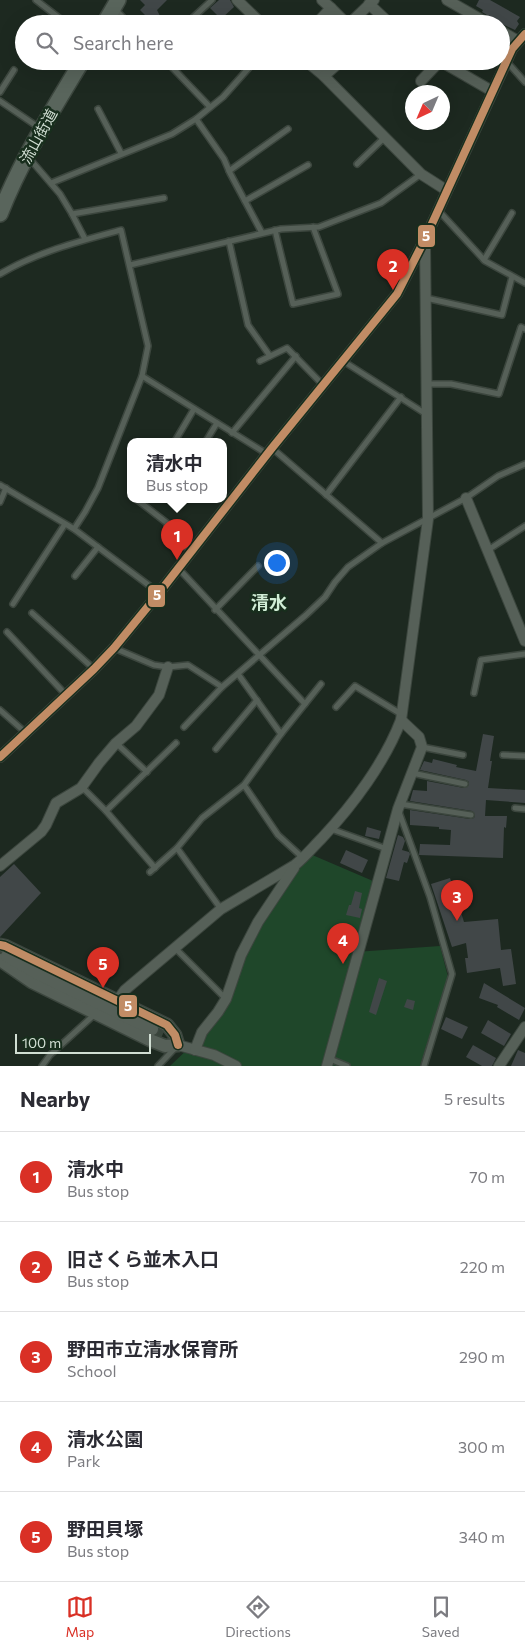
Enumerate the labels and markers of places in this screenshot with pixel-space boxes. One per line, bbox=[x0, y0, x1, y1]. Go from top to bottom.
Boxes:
pin: 2 bbox=[377, 249, 409, 290]
pin: 1 bbox=[161, 519, 193, 560]
pin: 3 bbox=[441, 880, 473, 921]
pin: 4 bbox=[327, 923, 359, 964]
pin: 5 bbox=[87, 947, 119, 988]

